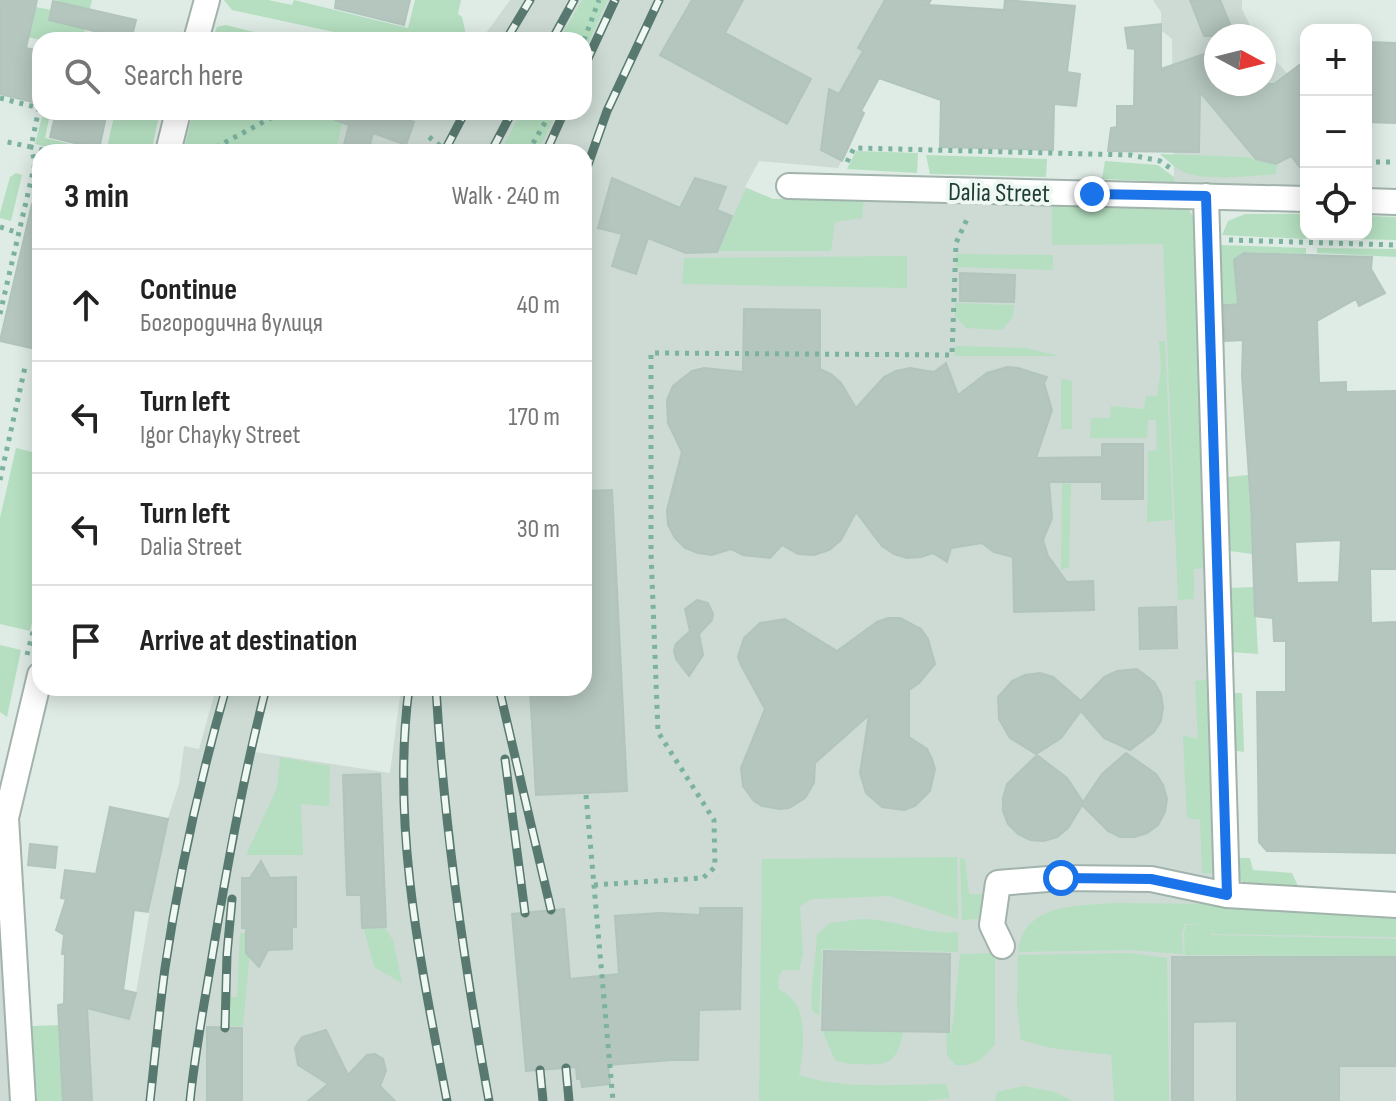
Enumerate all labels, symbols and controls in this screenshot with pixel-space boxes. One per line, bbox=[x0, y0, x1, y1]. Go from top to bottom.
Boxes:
north arrow bbox=[1204, 24, 1276, 96]
map controls bbox=[1300, 24, 1372, 240]
button: + bbox=[1300, 24, 1372, 96]
search box bbox=[32, 32, 592, 120]
icon: search bbox=[60, 54, 104, 98]
text: Search here bbox=[124, 58, 243, 94]
button: − bbox=[1300, 96, 1372, 168]
button: locate bbox=[1300, 168, 1372, 240]
text: 3 min bbox=[64, 176, 129, 217]
route end bbox=[1074, 176, 1110, 212]
street label: Dalia Street bbox=[948, 177, 1050, 210]
text: Walk · 240 m bbox=[452, 181, 560, 212]
text: Continue bbox=[140, 272, 237, 308]
icon: ahead bbox=[64, 283, 108, 327]
text: 40 m bbox=[517, 290, 560, 321]
text: Богородична вулиця bbox=[140, 308, 323, 339]
text: Turn left bbox=[140, 384, 230, 420]
icon: left bbox=[64, 395, 108, 439]
text: 170 m bbox=[508, 402, 560, 433]
text: Igor Chayky Street bbox=[140, 420, 300, 451]
text: Turn left bbox=[140, 496, 230, 532]
icon: left bbox=[64, 507, 108, 551]
text: 30 m bbox=[517, 514, 560, 545]
text: Dalia Street bbox=[140, 532, 242, 563]
icon: arrive bbox=[64, 619, 108, 663]
text: Arrive at destination bbox=[140, 623, 357, 659]
route start bbox=[1043, 860, 1079, 896]

